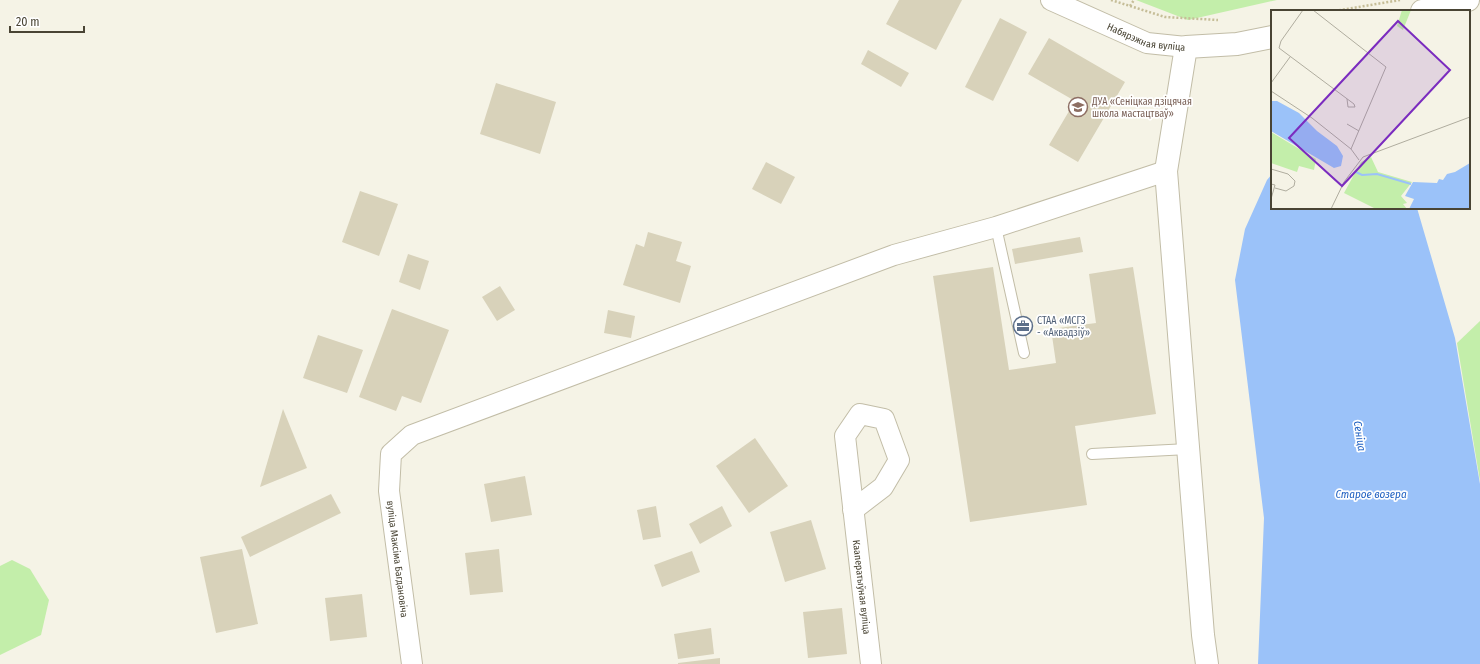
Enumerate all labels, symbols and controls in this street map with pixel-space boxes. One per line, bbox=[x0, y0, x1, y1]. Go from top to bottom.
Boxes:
scale bar bbox=[10, 8, 84, 34]
inset map bbox=[1271, 10, 1470, 209]
text: 20 m bbox=[16, 15, 40, 29]
street label: Набярэжная вуліца bbox=[1105, 21, 1186, 54]
place label: ДУА «Сеніцкая дзіцячая школа мастацтваў» bbox=[1091, 95, 1192, 120]
school or university icon: ДУА «Сеніцкая дзіцячая школа мастацтваў» bbox=[1067, 96, 1089, 118]
office icon: СТАА «МСГЗ - «Аквадзіў» bbox=[1012, 315, 1034, 337]
place label: СТАА «МСГЗ - «Аквадзіў» bbox=[1037, 315, 1090, 339]
water label: Сеніца bbox=[1351, 420, 1368, 452]
water label: Старое возера bbox=[1335, 488, 1407, 501]
street label: вуліца Максіма Багдановіча bbox=[384, 500, 411, 618]
street label: Кааператыўная вуліца bbox=[850, 539, 873, 635]

